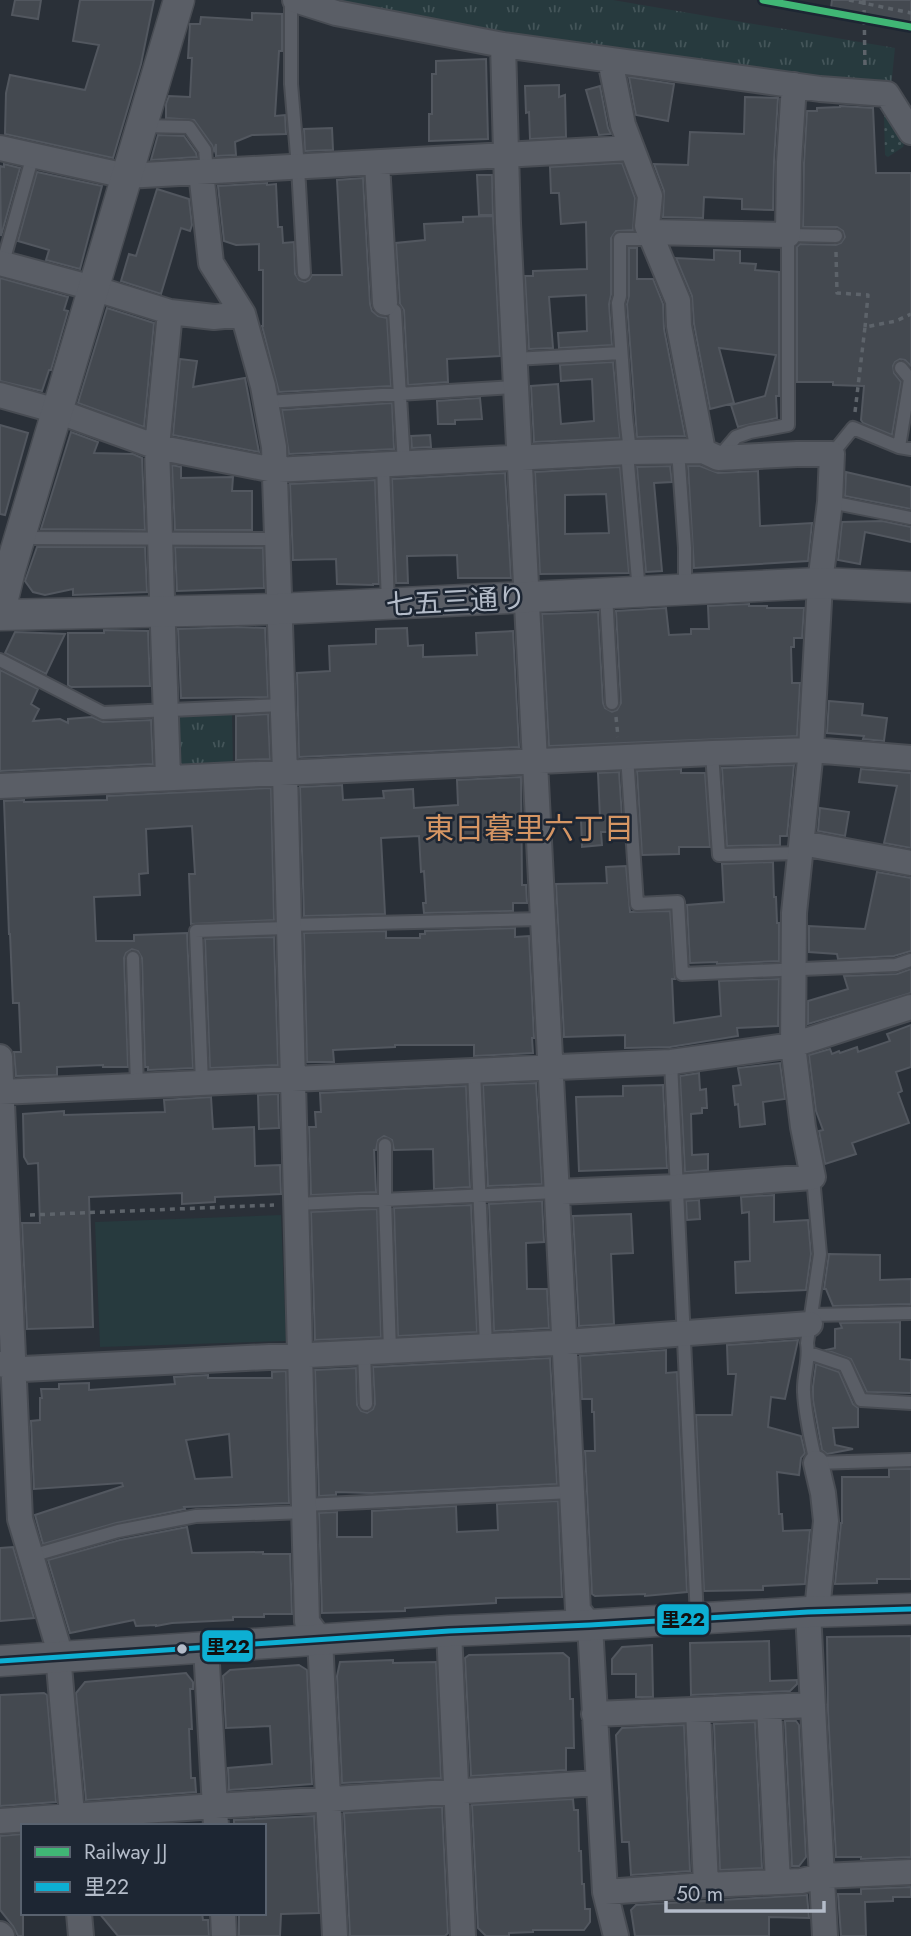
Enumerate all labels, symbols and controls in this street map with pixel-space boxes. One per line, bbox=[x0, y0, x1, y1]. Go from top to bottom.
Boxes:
street label: 七五三通り bbox=[385, 577, 527, 626]
district label: 東日暮里六丁目 bbox=[424, 807, 634, 850]
line badge: 里22 bbox=[656, 1603, 710, 1636]
text: 里22 bbox=[661, 1606, 705, 1633]
line badge: 里22 bbox=[201, 1629, 254, 1663]
text: 里22 bbox=[206, 1633, 250, 1660]
unlabelled marker bbox=[175, 1642, 189, 1656]
legend bbox=[21, 1824, 266, 1915]
text: Railway JJ bbox=[84, 1837, 167, 1867]
scale bar bbox=[666, 1870, 824, 1914]
text: 里22 bbox=[84, 1872, 129, 1902]
text: 50 m bbox=[676, 1879, 723, 1909]

